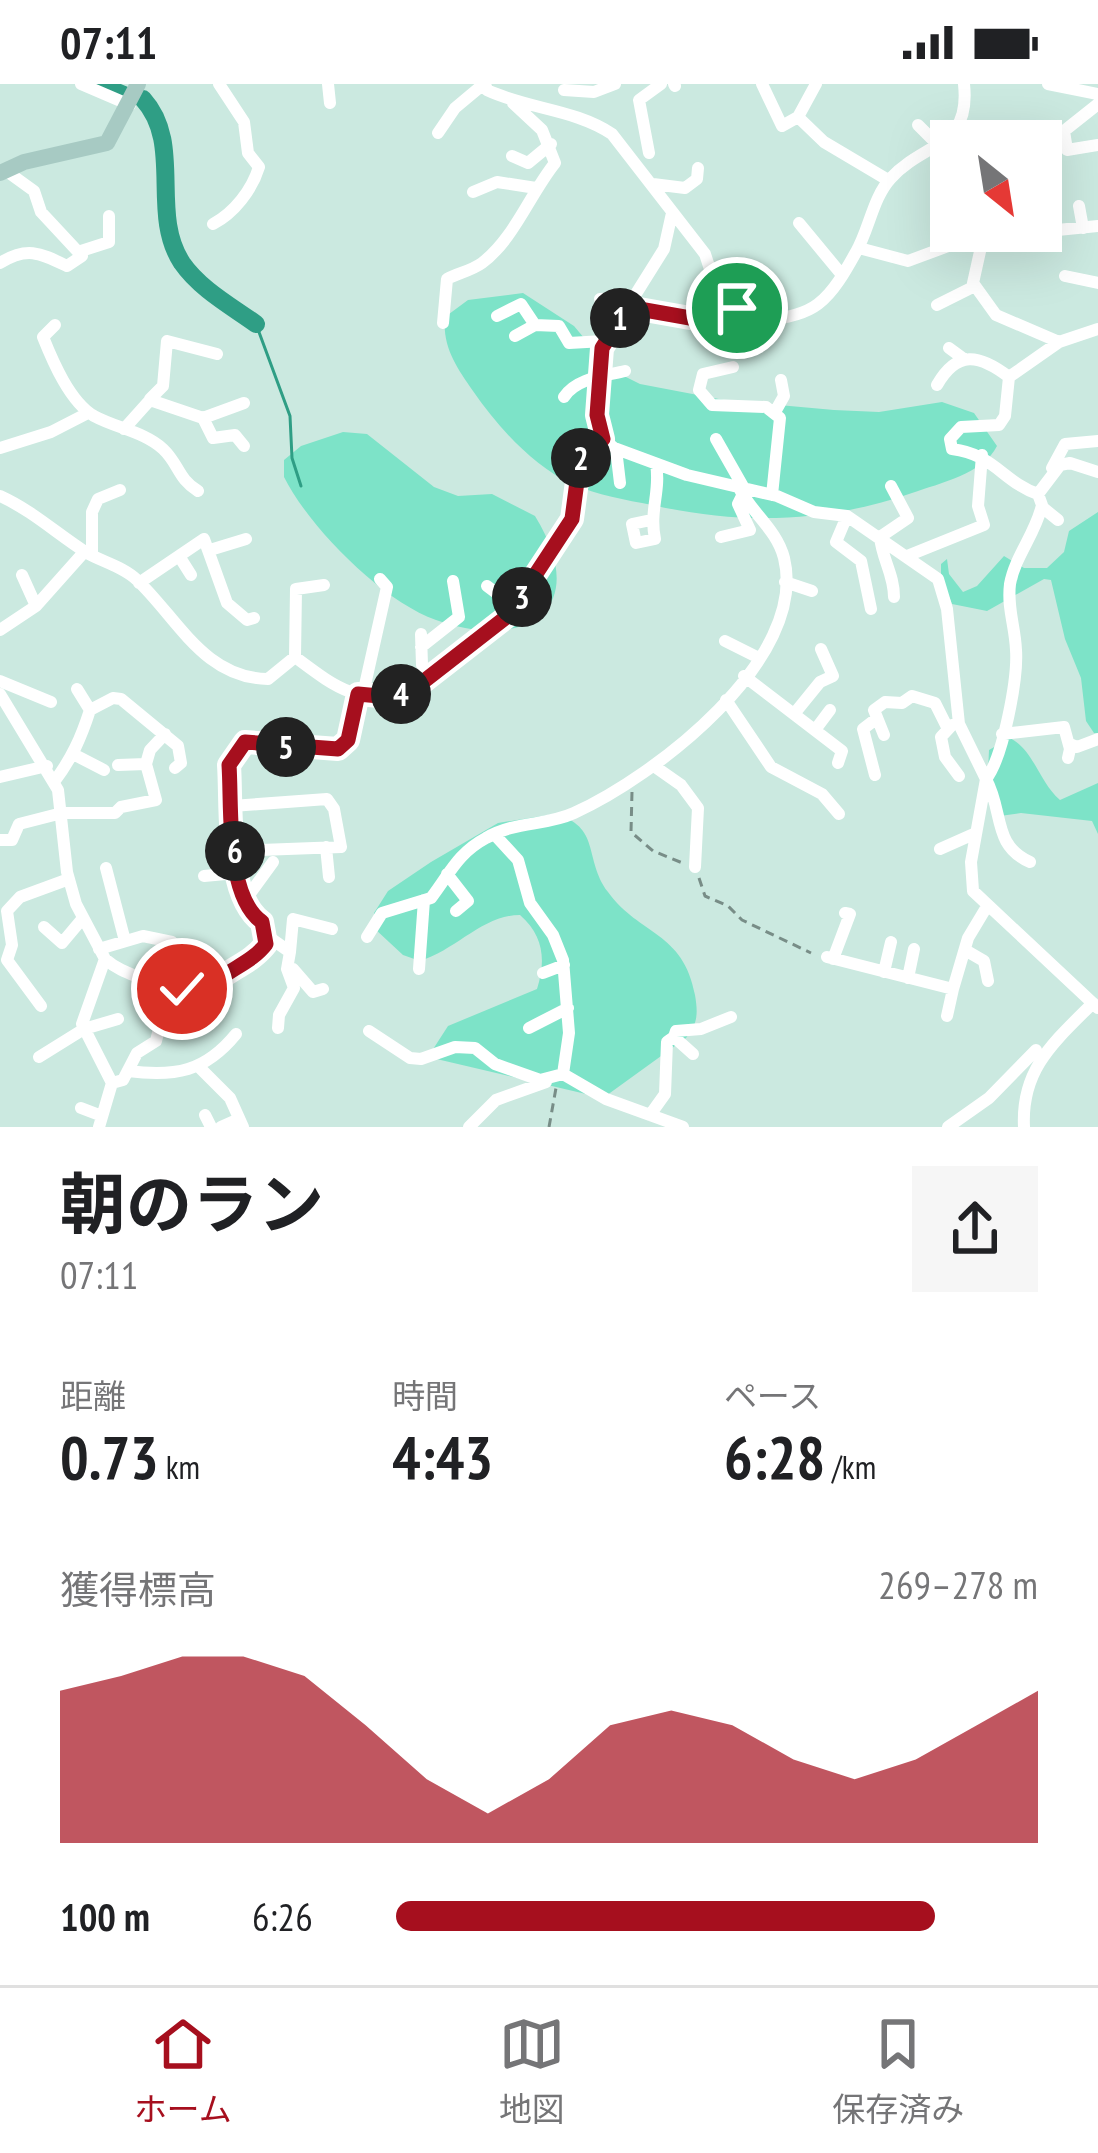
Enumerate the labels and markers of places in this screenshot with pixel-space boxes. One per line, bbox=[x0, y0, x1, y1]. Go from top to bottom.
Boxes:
pin bbox=[686, 257, 788, 359]
pin: 1 bbox=[590, 288, 650, 348]
pin: 2 bbox=[551, 428, 611, 488]
pin: 3 bbox=[492, 567, 552, 627]
pin: 4 bbox=[371, 664, 431, 724]
pin: 5 bbox=[256, 717, 316, 777]
pin: 6 bbox=[205, 821, 265, 881]
pin bbox=[131, 938, 233, 1040]

